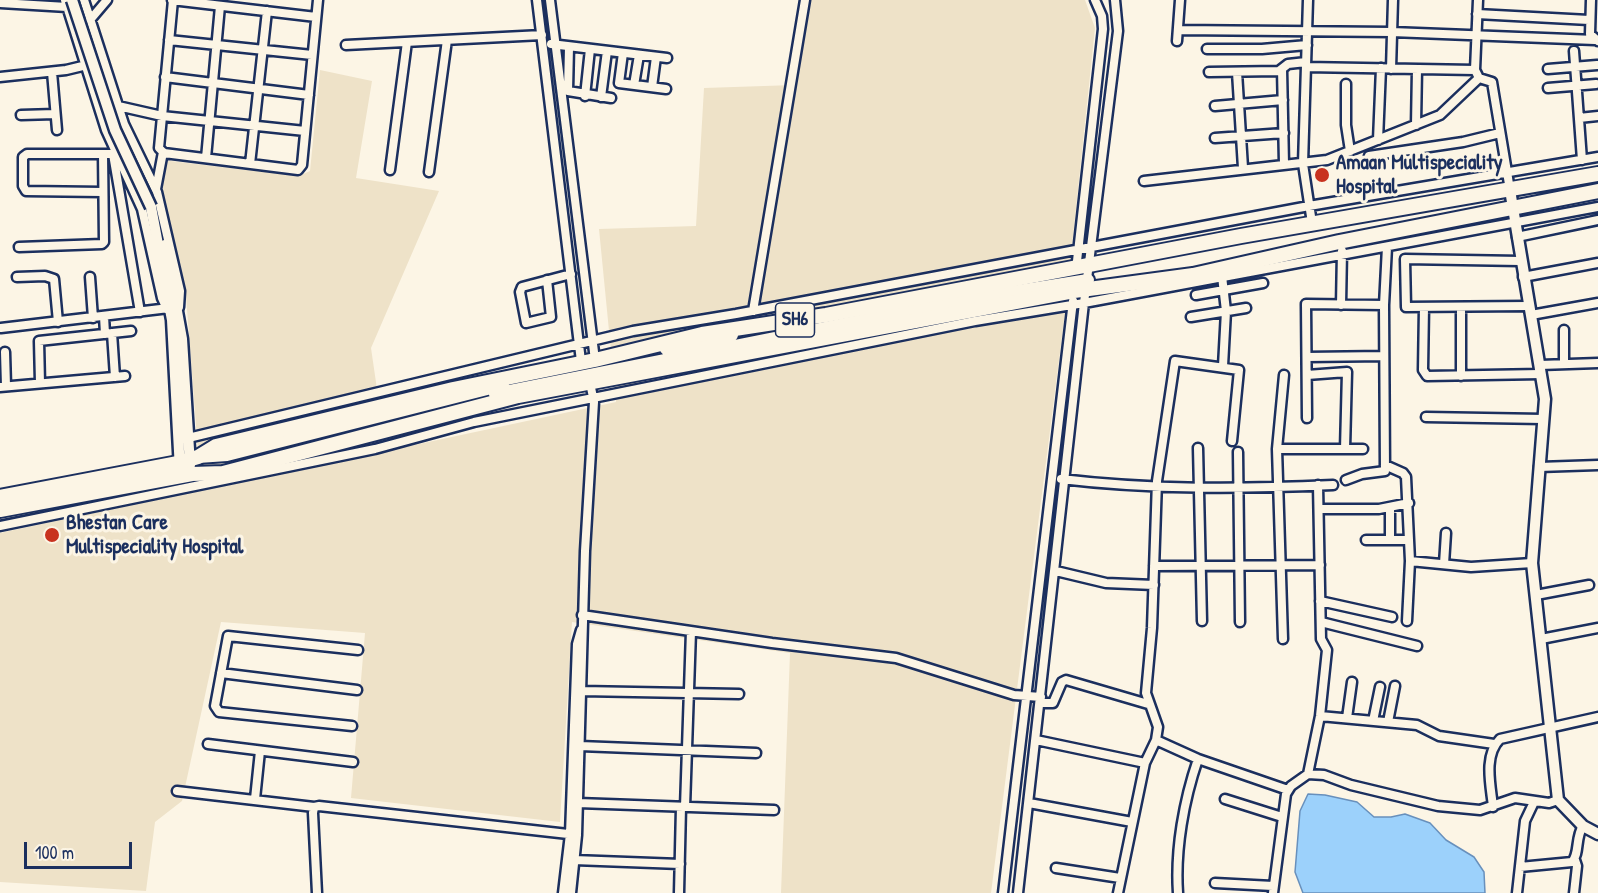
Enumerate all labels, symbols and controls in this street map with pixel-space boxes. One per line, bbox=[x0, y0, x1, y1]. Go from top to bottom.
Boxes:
place label: Amaan Multispeciality Hospital bbox=[1336, 150, 1503, 200]
marker: Amaan Multispeciality Hospital bbox=[1313, 166, 1331, 184]
road number: SH6 bbox=[776, 303, 814, 337]
place label: Bhestan Care Multispeciality Hospital bbox=[66, 510, 243, 560]
marker: Bhestan Care Multispeciality Hospital bbox=[43, 526, 61, 544]
scale bar bbox=[27, 830, 135, 868]
text: 100 m bbox=[35, 840, 74, 865]

